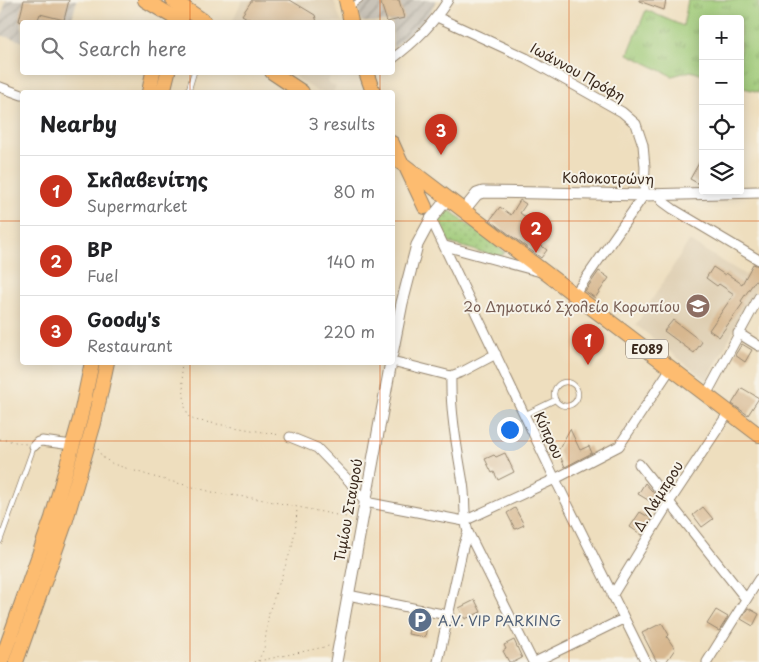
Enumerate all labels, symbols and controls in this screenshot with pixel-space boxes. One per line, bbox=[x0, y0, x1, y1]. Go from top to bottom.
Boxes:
map controls bbox=[699, 15, 744, 195]
button: + bbox=[699, 15, 744, 60]
search box bbox=[20, 20, 395, 75]
icon: search bbox=[38, 34, 66, 62]
text: Search here bbox=[78, 34, 187, 62]
street label: Ιωάννου Πρόφη bbox=[527, 37, 629, 107]
button: − bbox=[699, 60, 744, 105]
button: locate bbox=[699, 105, 744, 150]
text: Nearby bbox=[40, 107, 117, 139]
text: 3 results bbox=[308, 111, 375, 135]
pin: 3 bbox=[425, 114, 457, 155]
button: layers bbox=[699, 150, 744, 195]
text: Σκλαβενίτης bbox=[87, 165, 208, 193]
street label: Κολοκοτρώνη bbox=[562, 167, 654, 189]
text: 1 bbox=[52, 179, 60, 203]
text: 80 m bbox=[333, 179, 375, 203]
text: Supermarket bbox=[87, 193, 187, 217]
pin: 2 bbox=[520, 212, 552, 253]
text: BP bbox=[87, 235, 112, 263]
text: 2 bbox=[50, 249, 62, 273]
text: 140 m bbox=[327, 249, 375, 273]
text: Fuel bbox=[87, 263, 118, 287]
school or university icon: 2ο Δημοτικό Σχολείο Κορωπίου bbox=[685, 293, 711, 319]
place label: 2ο Δημοτικό Σχολείο Κορωπίου bbox=[463, 296, 680, 317]
text: Goody's bbox=[87, 305, 160, 333]
text: 3 bbox=[51, 319, 61, 343]
text: 220 m bbox=[324, 319, 375, 343]
pin: 1 bbox=[572, 324, 604, 365]
text: Restaurant bbox=[87, 333, 173, 357]
road number: ΕΟ89 bbox=[626, 339, 668, 358]
street label: Κύπρου bbox=[529, 408, 569, 462]
your location bbox=[497, 417, 523, 443]
street label: Τιμίου Σταυρού bbox=[329, 457, 367, 563]
street label: Δ. Λάμπρου bbox=[628, 457, 688, 535]
parking icon: A.V. VIP PARKING bbox=[407, 607, 433, 633]
place label: A.V. VIP PARKING bbox=[438, 610, 562, 631]

